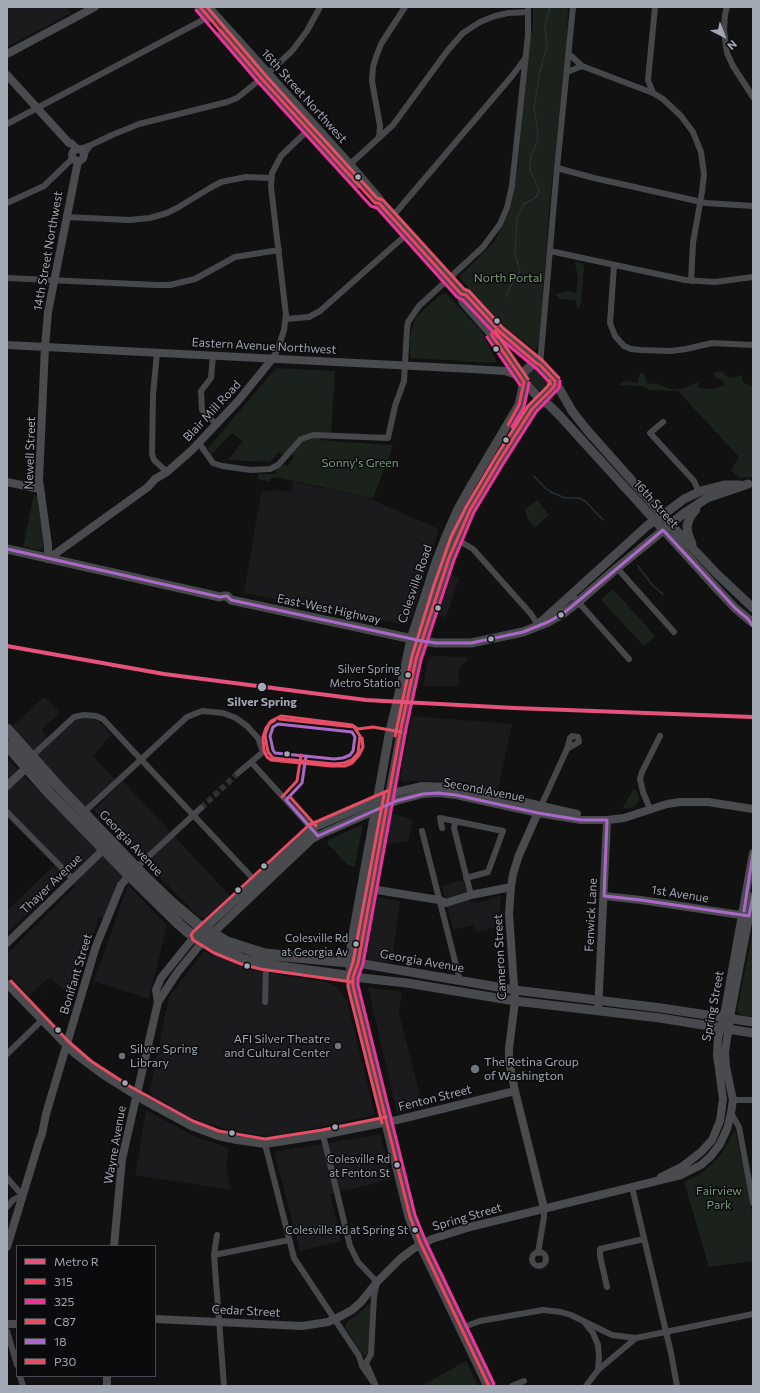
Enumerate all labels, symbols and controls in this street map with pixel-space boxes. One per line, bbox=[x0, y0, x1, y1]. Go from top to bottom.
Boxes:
north arrow bbox=[704, 16, 744, 56]
text: N bbox=[725, 38, 740, 53]
street label: 16th Street Northwest bbox=[258, 46, 350, 146]
unlabelled marker bbox=[353, 172, 363, 182]
street label: 14th Street Northwest bbox=[30, 190, 66, 312]
park label: North Portal bbox=[474, 271, 542, 285]
unlabelled marker bbox=[492, 316, 502, 326]
street label: Eastern Avenue Northwest bbox=[191, 335, 337, 357]
unlabelled marker bbox=[491, 344, 501, 354]
street label: Blair Mill Road bbox=[180, 377, 244, 445]
street label: Newell Street bbox=[22, 416, 38, 490]
unlabelled marker bbox=[501, 435, 511, 445]
park label: Sonny's Green bbox=[321, 456, 399, 470]
street label: 16th Street bbox=[630, 477, 682, 531]
street label: Colesville Road bbox=[395, 543, 435, 625]
street label: East-West Highway bbox=[276, 591, 382, 627]
unlabelled marker bbox=[433, 603, 443, 613]
unlabelled marker bbox=[556, 610, 566, 620]
unlabelled marker bbox=[486, 634, 496, 644]
place label: Silver Spring Metro Station bbox=[330, 662, 400, 688]
marker: Silver Spring Metro Station bbox=[403, 670, 413, 680]
marker: Silver Spring bbox=[256, 681, 268, 693]
place label: Silver Spring bbox=[227, 695, 297, 709]
unlabelled marker bbox=[282, 749, 292, 759]
street label: Second Avenue bbox=[442, 775, 526, 805]
street label: Georgia Avenue bbox=[96, 807, 166, 879]
street label: Thayer Avenue bbox=[17, 851, 85, 917]
unlabelled marker bbox=[259, 861, 269, 871]
street label: Fenwick Lane bbox=[582, 878, 600, 952]
street label: 1st Avenue bbox=[650, 882, 710, 906]
unlabelled marker bbox=[233, 885, 243, 895]
street label: Cameron Street bbox=[491, 914, 509, 1000]
place label: Colesville Rd at Georgia Av bbox=[281, 931, 348, 957]
street label: Bonifant Street bbox=[57, 932, 95, 1016]
marker: Colesville Rd at Georgia Av bbox=[351, 939, 361, 949]
street label: Georgia Avenue bbox=[379, 947, 465, 975]
unlabelled marker bbox=[242, 961, 252, 971]
street label: Spring Street bbox=[699, 969, 727, 1043]
unlabelled marker bbox=[53, 1025, 63, 1035]
place label: AFI Silver Theatre and Cultural Center bbox=[224, 1032, 330, 1060]
marker: AFI Silver Theatre and Cultural Center bbox=[333, 1041, 343, 1051]
place label: Silver Spring Library bbox=[130, 1042, 198, 1070]
marker: Silver Spring Library bbox=[117, 1051, 127, 1061]
place label: The Retina Group of Washington bbox=[484, 1055, 579, 1083]
marker: The Retina Group of Washington bbox=[469, 1063, 481, 1075]
unlabelled marker bbox=[120, 1078, 130, 1088]
street label: Fenton Street bbox=[397, 1082, 473, 1114]
street label: Wayne Avenue bbox=[101, 1105, 129, 1185]
unlabelled marker bbox=[330, 1122, 340, 1132]
unlabelled marker bbox=[227, 1128, 237, 1138]
place label: Colesville Rd at Fenton St bbox=[327, 1152, 390, 1178]
marker: Colesville Rd at Fenton St bbox=[392, 1160, 402, 1170]
park label: Fairview Park bbox=[696, 1184, 742, 1212]
street label: Spring Street bbox=[431, 1200, 503, 1234]
place label: Colesville Rd at Spring St bbox=[285, 1223, 408, 1237]
marker: Colesville Rd at Spring St bbox=[410, 1225, 420, 1235]
legend bbox=[16, 1245, 156, 1377]
text: Metro R bbox=[54, 1254, 99, 1268]
text: 315 bbox=[54, 1274, 73, 1288]
text: 325 bbox=[54, 1294, 74, 1308]
street label: Cedar Street bbox=[211, 1302, 281, 1320]
text: C87 bbox=[54, 1314, 76, 1328]
text: 18 bbox=[54, 1334, 66, 1348]
text: P30 bbox=[54, 1354, 76, 1368]

